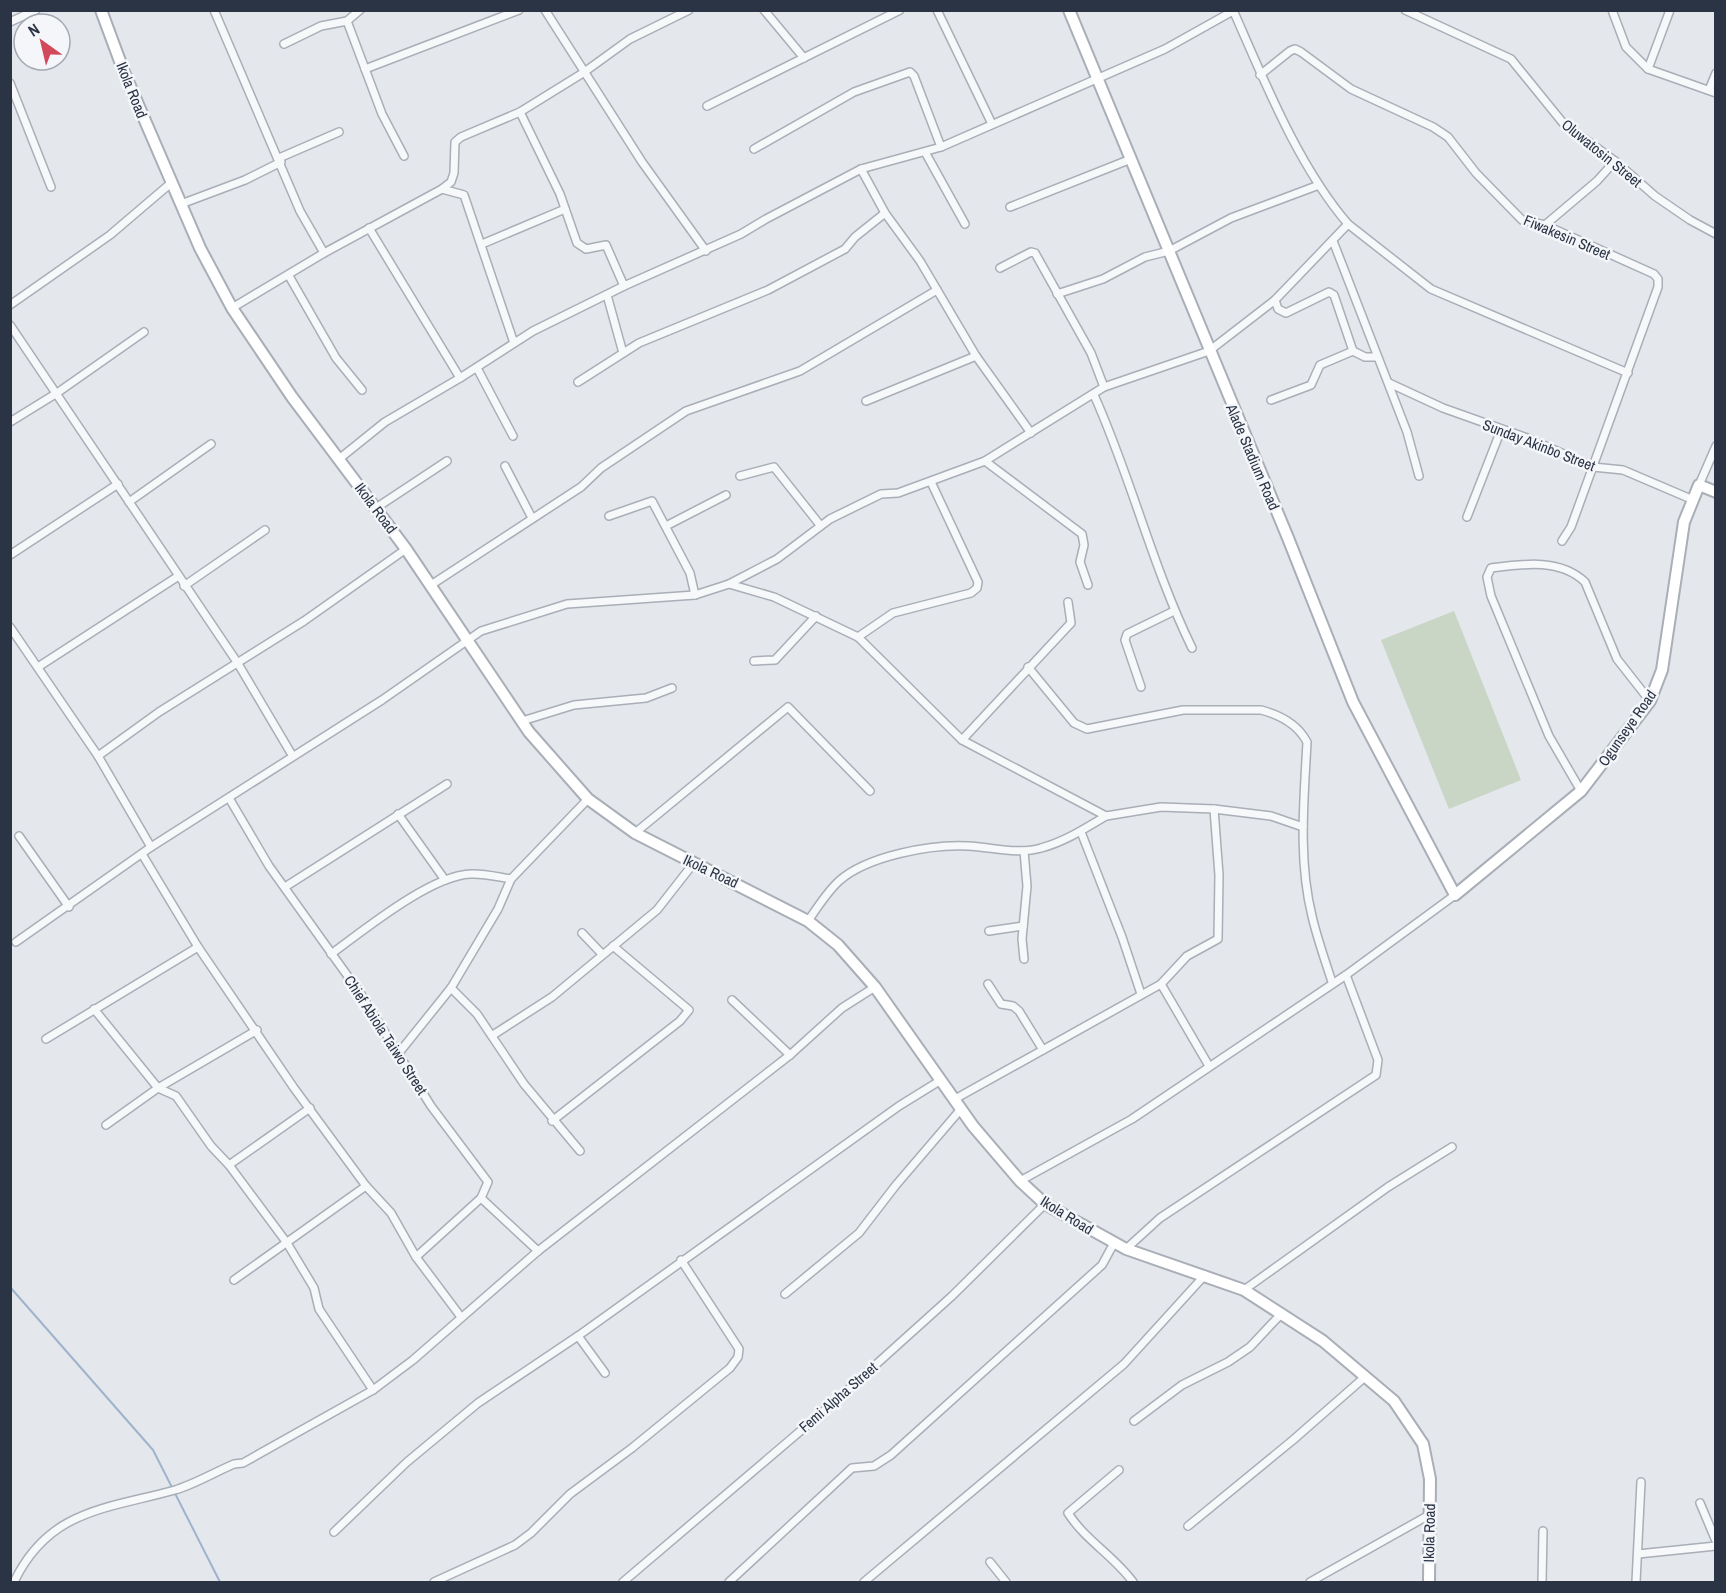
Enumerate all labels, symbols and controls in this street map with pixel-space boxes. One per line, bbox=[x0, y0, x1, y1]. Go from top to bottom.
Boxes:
north arrow bbox=[12, 12, 72, 72]
text: N bbox=[24, 18, 44, 41]
street label: Ikola Road bbox=[111, 59, 153, 121]
street label: Oluwatosin Street bbox=[1557, 114, 1647, 192]
street label: Fiwakesin Street bbox=[1520, 209, 1614, 265]
street label: Alade Stadium Road bbox=[1221, 400, 1285, 513]
street label: Sunday Akinbo Street bbox=[1480, 414, 1599, 476]
street label: Ikola Road bbox=[350, 478, 402, 538]
street label: Ogunseye Road bbox=[1593, 686, 1661, 770]
street label: Ikola Road bbox=[680, 849, 742, 893]
street label: Chief Abiola Taiwo Street bbox=[339, 971, 433, 1099]
street label: Ikola Road bbox=[1036, 1191, 1098, 1239]
street label: Femi Alpha Street bbox=[794, 1357, 882, 1437]
street label: Ikola Road bbox=[1418, 1503, 1440, 1563]

